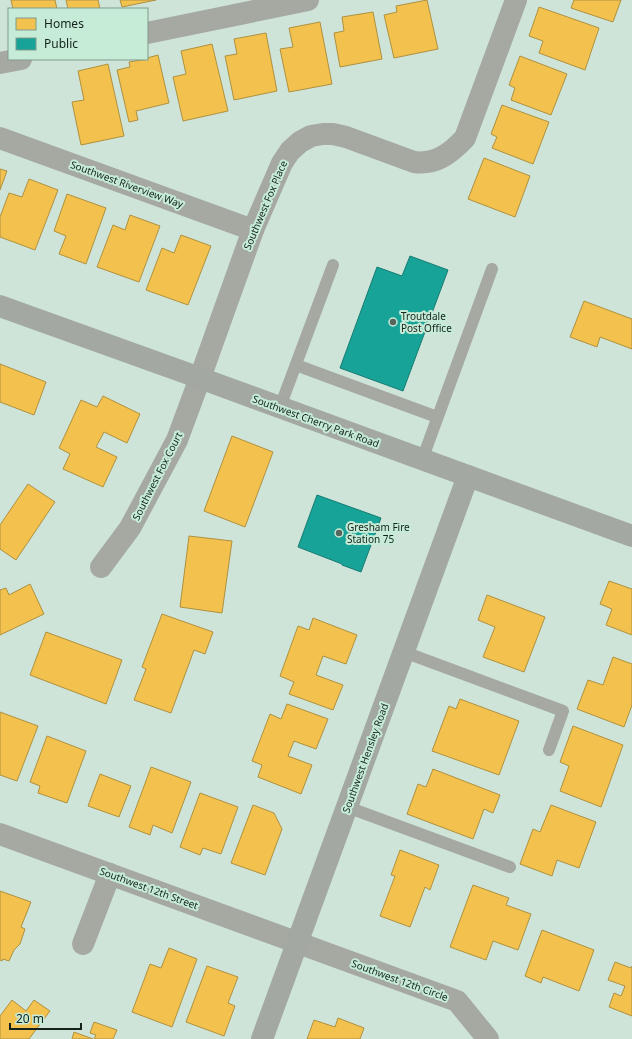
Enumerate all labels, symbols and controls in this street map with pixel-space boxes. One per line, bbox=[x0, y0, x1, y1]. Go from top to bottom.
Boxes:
legend bbox=[8, 8, 148, 60]
text: Homes bbox=[44, 15, 84, 32]
text: Public bbox=[44, 35, 78, 52]
street label: Southwest Riverview Way bbox=[69, 157, 186, 211]
street label: Southwest Fox Place bbox=[240, 158, 290, 252]
place label: Troutdale Post Office bbox=[401, 309, 452, 335]
marker: Troutdale Post Office bbox=[388, 317, 398, 327]
street label: Southwest Cherry Park Road bbox=[251, 392, 381, 450]
street label: Southwest Fox Court bbox=[129, 429, 185, 522]
place label: Gresham Fire Station 75 bbox=[347, 520, 410, 546]
marker: Gresham Fire Station 75 bbox=[334, 528, 344, 538]
street label: Southwest Hensley Road bbox=[339, 701, 391, 815]
street label: Southwest 12th Street bbox=[98, 864, 201, 912]
street label: Southwest 12th Circle bbox=[350, 956, 451, 1004]
scale bar bbox=[10, 1005, 81, 1031]
text: 20 m bbox=[16, 1010, 44, 1027]

